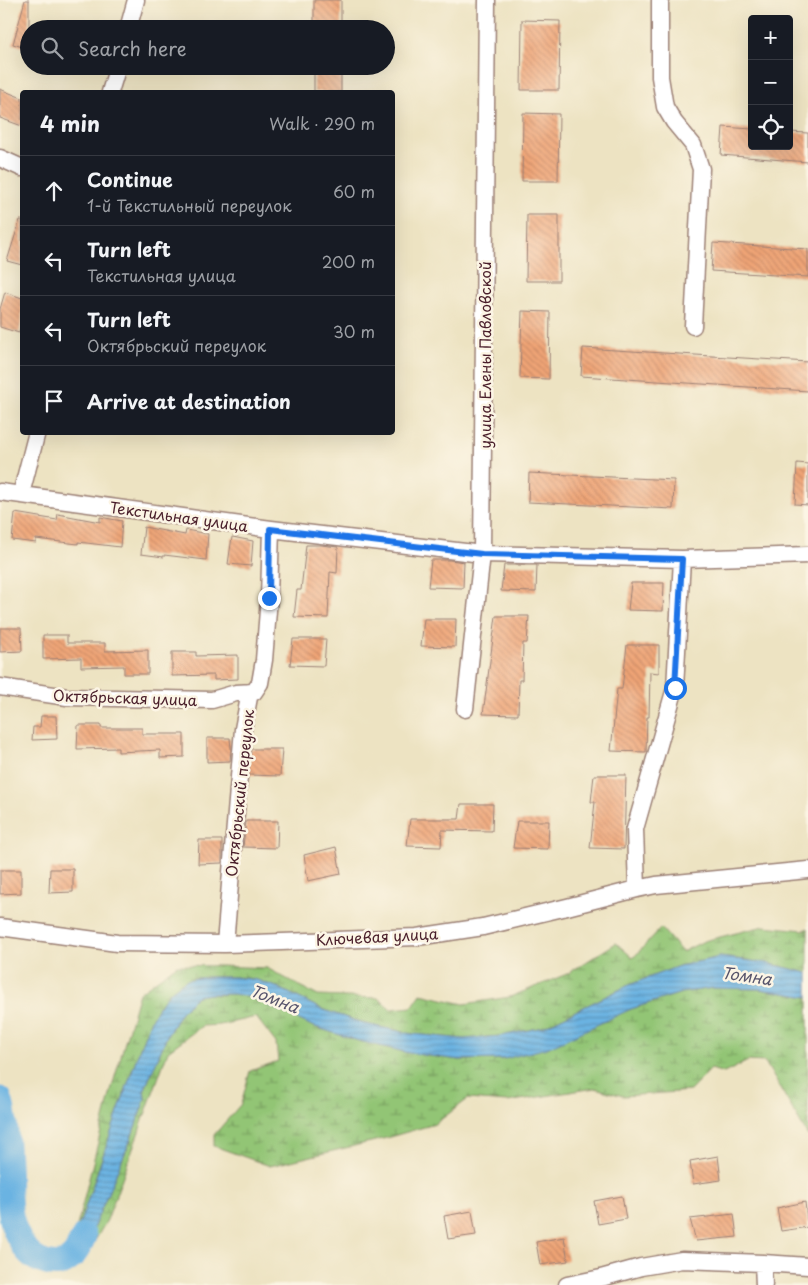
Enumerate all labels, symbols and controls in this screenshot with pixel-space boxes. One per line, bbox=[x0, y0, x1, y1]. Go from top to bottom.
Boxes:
map controls bbox=[748, 15, 793, 150]
button: + bbox=[748, 15, 793, 60]
search box bbox=[20, 20, 395, 75]
icon: search bbox=[38, 34, 66, 62]
text: Search here bbox=[78, 34, 187, 62]
button: − bbox=[748, 60, 793, 105]
button: locate bbox=[748, 105, 793, 150]
text: 4 min bbox=[40, 107, 100, 139]
text: Walk · 290 m bbox=[269, 111, 375, 135]
text: Continue bbox=[87, 165, 173, 193]
icon: ahead bbox=[40, 177, 68, 205]
text: 60 m bbox=[333, 179, 375, 203]
text: 1-й Текстильный переулок bbox=[87, 193, 292, 217]
text: Turn left bbox=[87, 235, 171, 263]
icon: left bbox=[40, 247, 68, 275]
text: 200 m bbox=[322, 249, 375, 273]
street label: улица Елены Павловской bbox=[473, 261, 496, 449]
text: Текстильная улица bbox=[87, 263, 236, 287]
text: Turn left bbox=[87, 305, 171, 333]
icon: left bbox=[40, 317, 68, 345]
text: 30 m bbox=[333, 319, 375, 343]
text: Октябрьский переулок bbox=[87, 333, 266, 357]
icon: arrive bbox=[40, 387, 68, 415]
text: Arrive at destination bbox=[87, 387, 291, 415]
street label: Текстильная улица bbox=[108, 495, 250, 537]
route end bbox=[258, 587, 281, 610]
route start bbox=[664, 677, 687, 700]
street label: Октябрьская улица bbox=[53, 683, 198, 711]
street label: Октябрьский переулок bbox=[219, 708, 259, 878]
street label: Ключевая улица bbox=[315, 921, 439, 951]
water label: Томна bbox=[721, 960, 774, 990]
water label: Томна bbox=[247, 978, 303, 1018]

